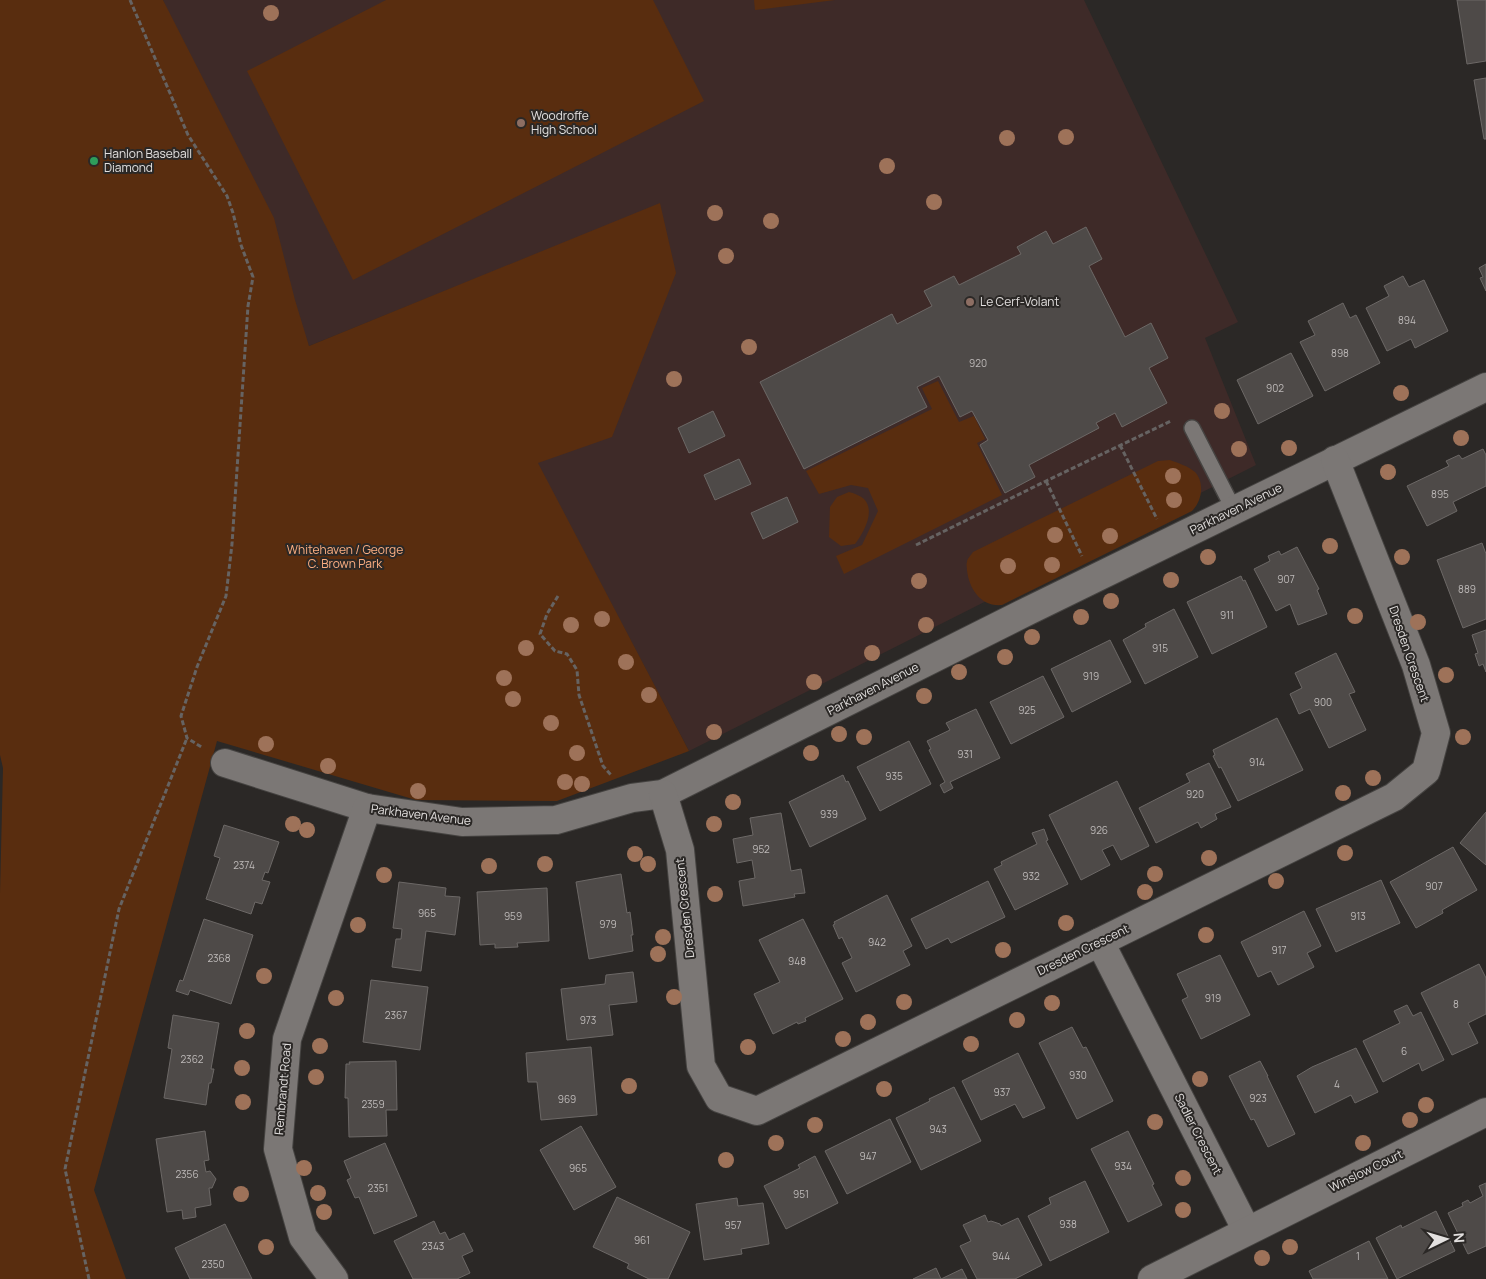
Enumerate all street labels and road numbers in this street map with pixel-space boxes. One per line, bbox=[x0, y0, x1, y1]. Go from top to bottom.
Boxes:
street label: Parkhaven Avenue bbox=[1187, 479, 1285, 538]
street label: Dresden Crescent bbox=[1385, 604, 1434, 704]
street label: Parkhaven Avenue bbox=[824, 658, 922, 719]
street label: Parkhaven Avenue bbox=[370, 800, 472, 829]
street label: Dresden Crescent bbox=[671, 857, 698, 959]
street label: Dresden Crescent bbox=[1034, 920, 1132, 979]
street label: Rembrandt Road bbox=[270, 1042, 295, 1136]
street label: Sadler Crescent bbox=[1171, 1090, 1226, 1177]
street label: Winslow Court bbox=[1326, 1145, 1406, 1196]

